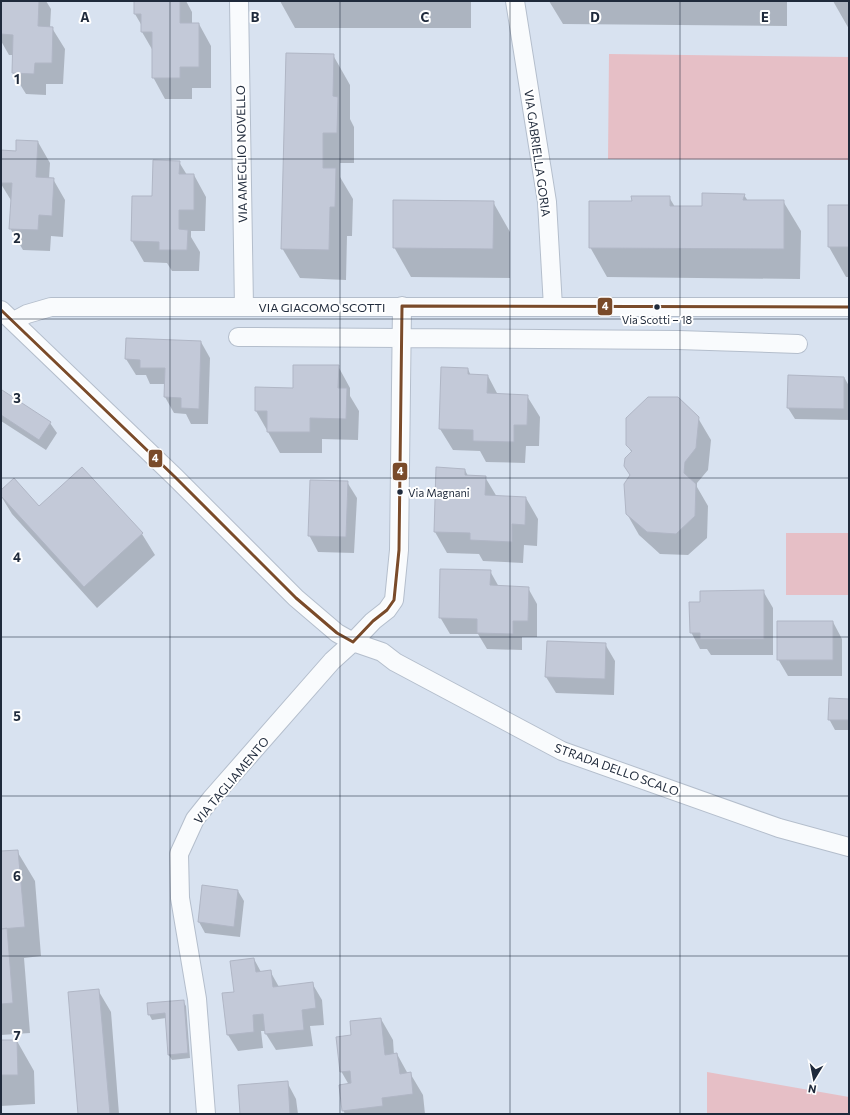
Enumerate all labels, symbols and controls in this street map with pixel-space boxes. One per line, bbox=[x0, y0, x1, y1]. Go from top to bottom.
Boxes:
text: A bbox=[80, 9, 90, 25]
text: B bbox=[251, 9, 260, 25]
text: C bbox=[421, 9, 430, 25]
text: D bbox=[590, 9, 600, 25]
text: E bbox=[761, 9, 769, 25]
text: 1 bbox=[14, 71, 20, 87]
street label: VIA AMEGLIO NOVELLO bbox=[233, 85, 249, 223]
street label: VIA GABRIELLA GORIA bbox=[522, 89, 554, 217]
text: 2 bbox=[13, 230, 21, 246]
line badge: 4 bbox=[597, 297, 613, 316]
text: 4 bbox=[602, 299, 609, 312]
street label: VIA GIACOMO SCOTTI bbox=[259, 300, 385, 314]
marker: Via Scotti – 18 bbox=[652, 302, 662, 312]
place label: Via Scotti – 18 bbox=[622, 313, 693, 326]
text: 3 bbox=[13, 390, 21, 406]
line badge: 4 bbox=[148, 449, 163, 468]
text: 4 bbox=[152, 451, 159, 464]
line badge: 4 bbox=[392, 462, 408, 481]
text: 4 bbox=[397, 464, 404, 477]
place label: Via Magnani bbox=[408, 486, 470, 499]
marker: Via Magnani bbox=[395, 487, 405, 497]
text: 4 bbox=[13, 549, 21, 565]
text: 5 bbox=[13, 708, 21, 724]
street label: VIA TAGLIAMENTO bbox=[191, 734, 271, 826]
street label: STRADA DELLO SCALO bbox=[553, 740, 681, 798]
text: 6 bbox=[13, 868, 21, 884]
text: 7 bbox=[13, 1027, 21, 1043]
north arrow bbox=[794, 1059, 834, 1099]
text: N bbox=[807, 1082, 817, 1096]

